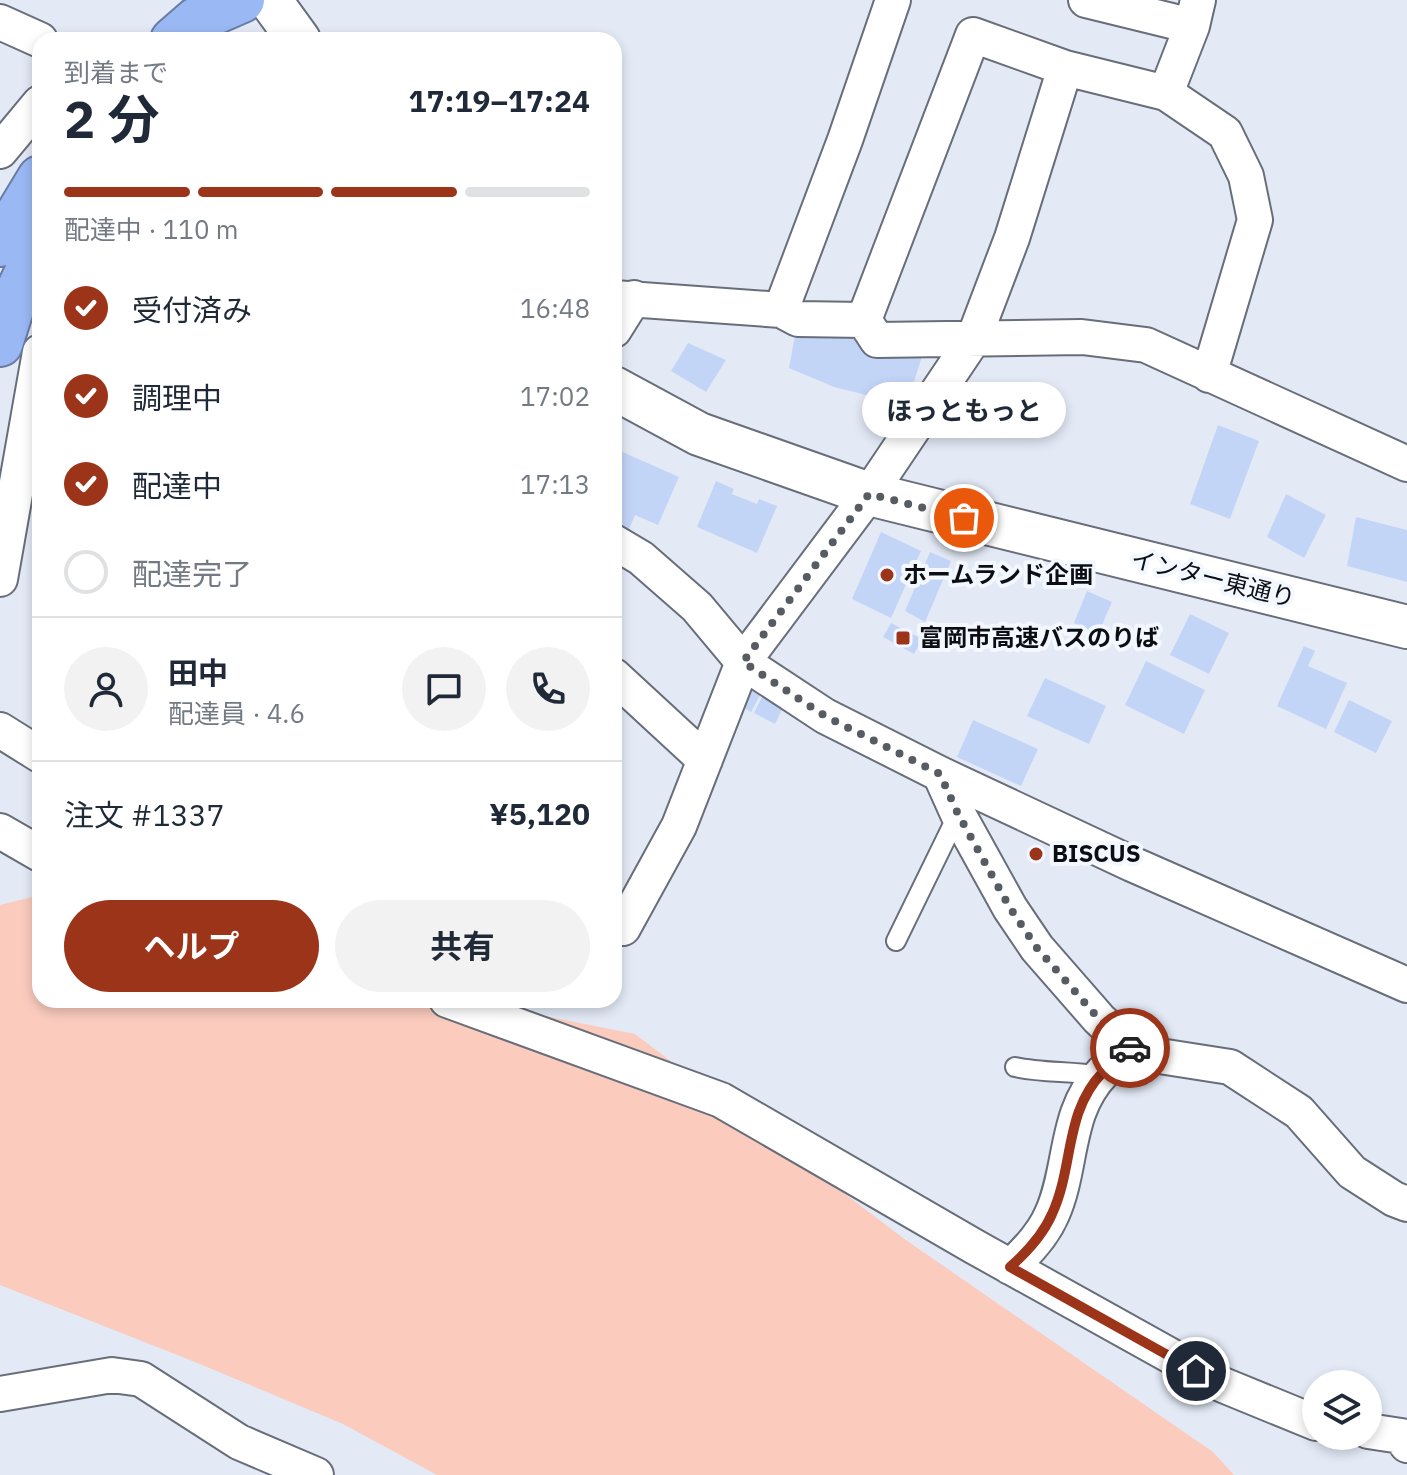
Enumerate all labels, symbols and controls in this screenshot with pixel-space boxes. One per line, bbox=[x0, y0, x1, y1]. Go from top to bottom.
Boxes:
text: 到着まで bbox=[64, 55, 168, 89]
text: 17:19–17:24 bbox=[409, 81, 590, 120]
text: 2 分 bbox=[64, 85, 159, 152]
text: 配達中 · 110 m bbox=[64, 212, 238, 246]
icon: check bbox=[64, 286, 108, 330]
text: 受付済み bbox=[132, 290, 252, 329]
text: 16:48 bbox=[520, 291, 590, 325]
icon: check bbox=[64, 374, 108, 418]
text: 調理中 bbox=[132, 378, 222, 417]
text: 17:02 bbox=[520, 379, 590, 413]
callout: ほっともっと bbox=[862, 382, 1066, 438]
text: ほっともっと bbox=[886, 393, 1042, 427]
icon: check bbox=[64, 462, 108, 506]
text: 配達中 bbox=[132, 466, 222, 505]
text: 17:13 bbox=[520, 467, 590, 501]
pin bbox=[930, 484, 998, 552]
icon: bag bbox=[942, 496, 986, 540]
street label: インター東通り bbox=[1128, 542, 1299, 614]
text: 配達完了 bbox=[132, 554, 252, 593]
place label: ホームランド企画 bbox=[903, 558, 1093, 590]
marker: ホームランド企画 bbox=[878, 566, 896, 584]
place label: 富岡市高速バスのりば bbox=[919, 621, 1159, 653]
marker: 富岡市高速バスのりば bbox=[894, 629, 912, 647]
button: person bbox=[64, 647, 148, 731]
button: chat bbox=[402, 647, 486, 731]
button: phone bbox=[506, 647, 590, 731]
text: 田中 bbox=[168, 653, 228, 692]
text: 配達員 · 4.6 bbox=[168, 696, 305, 730]
text: ¥5,120 bbox=[489, 794, 590, 833]
text: 注文 #1337 bbox=[64, 795, 224, 834]
place label: BISCUS bbox=[1052, 837, 1141, 869]
marker: BISCUS bbox=[1027, 845, 1045, 863]
button: ヘルプ bbox=[64, 900, 319, 992]
button: 共有 bbox=[335, 900, 590, 992]
courier bbox=[1090, 1008, 1170, 1088]
icon: car bbox=[1108, 1026, 1152, 1070]
pin bbox=[1162, 1337, 1230, 1405]
icon: home bbox=[1174, 1349, 1218, 1393]
map controls bbox=[1302, 1370, 1382, 1450]
button: layers bbox=[1302, 1370, 1382, 1450]

